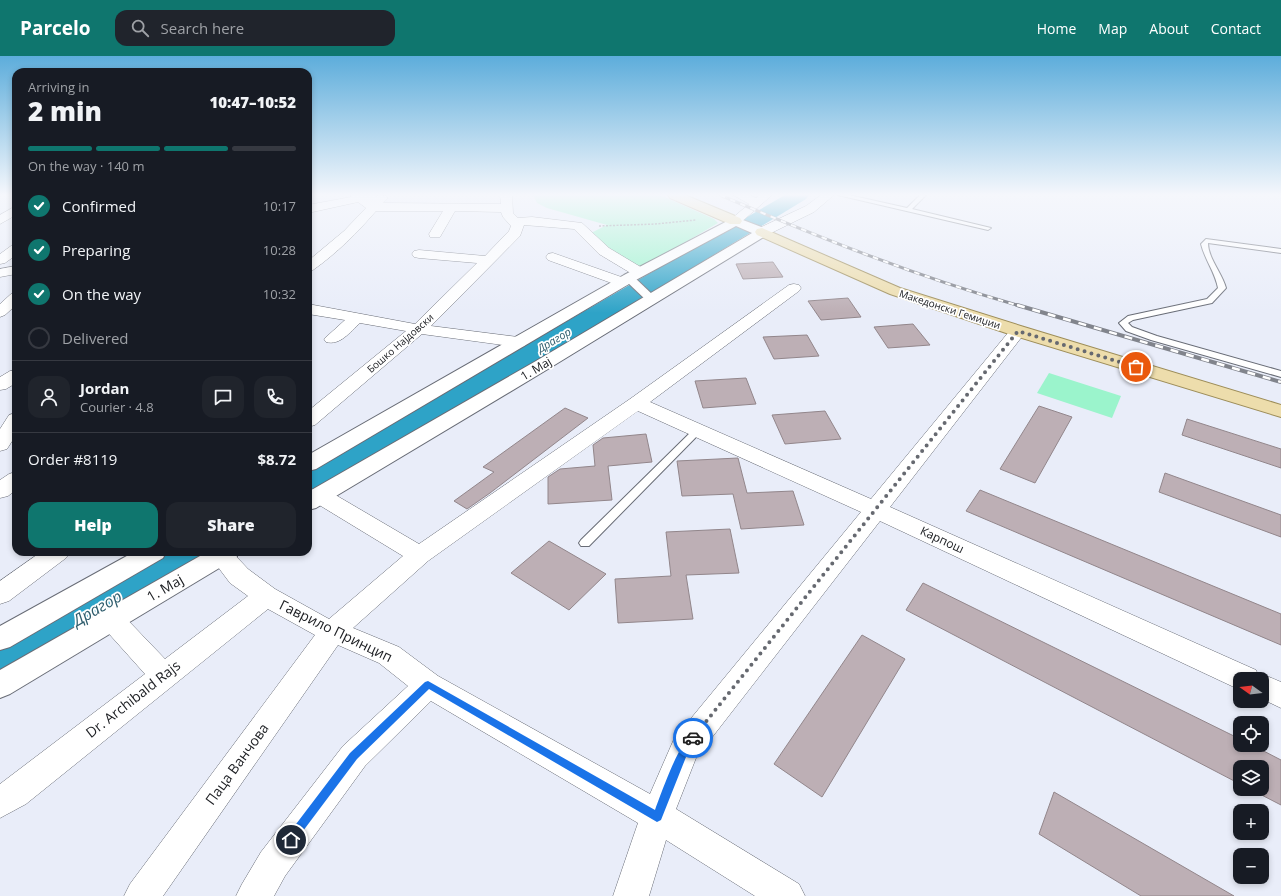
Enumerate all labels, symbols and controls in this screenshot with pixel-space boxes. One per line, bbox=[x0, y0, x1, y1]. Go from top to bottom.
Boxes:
search box bbox=[115, 10, 395, 46]
text: Parcelo bbox=[20, 15, 91, 41]
icon: search bbox=[129, 17, 151, 39]
text: Search here bbox=[161, 18, 244, 38]
text: Home bbox=[1037, 19, 1076, 38]
text: Map bbox=[1098, 19, 1127, 38]
text: About bbox=[1149, 19, 1189, 38]
text: Contact bbox=[1211, 19, 1261, 38]
text: Arriving in bbox=[28, 78, 90, 96]
text: 10:47–10:52 bbox=[210, 92, 296, 112]
text: 2 min bbox=[28, 93, 102, 129]
text: On the way · 140 m bbox=[28, 157, 144, 175]
icon: check bbox=[28, 195, 50, 217]
text: Confirmed bbox=[62, 196, 136, 216]
text: 10:17 bbox=[263, 197, 296, 215]
icon: check bbox=[28, 239, 50, 261]
text: Preparing bbox=[62, 240, 130, 260]
text: 10:28 bbox=[263, 241, 296, 259]
icon: check bbox=[28, 283, 50, 305]
text: On the way bbox=[62, 284, 141, 304]
text: 10:32 bbox=[263, 285, 296, 303]
street label: Македонски Гемиџии bbox=[898, 286, 1002, 332]
street label: Бошко Најдовски bbox=[364, 310, 436, 376]
water label: Драгор bbox=[533, 324, 573, 356]
text: Delivered bbox=[62, 328, 129, 348]
pin bbox=[1119, 350, 1153, 384]
street label: 1. Мај bbox=[517, 353, 555, 385]
icon: bag bbox=[1125, 356, 1147, 378]
button: person bbox=[28, 376, 70, 418]
button: chat bbox=[202, 376, 244, 418]
button: phone bbox=[254, 376, 296, 418]
text: Jordan bbox=[80, 378, 129, 398]
text: Courier · 4.8 bbox=[80, 398, 154, 416]
text: Order #8119 bbox=[28, 449, 117, 469]
text: $8.72 bbox=[257, 449, 296, 469]
button: Help bbox=[28, 502, 158, 548]
button: Share bbox=[166, 502, 296, 548]
street label: Карпош bbox=[917, 522, 967, 557]
street label: 1. Мај bbox=[143, 570, 186, 606]
water label: Драгор bbox=[66, 585, 126, 632]
street label: Гаврило Принцип bbox=[277, 595, 396, 666]
street label: Dr. Archibald Rajs bbox=[81, 655, 184, 742]
north arrow bbox=[1233, 672, 1269, 708]
map controls bbox=[1233, 672, 1269, 884]
button: locate bbox=[1233, 716, 1269, 752]
courier bbox=[673, 718, 713, 758]
street label: Паца Ванчова bbox=[201, 719, 273, 808]
icon: car bbox=[682, 727, 704, 749]
button: layers bbox=[1233, 760, 1269, 796]
button: + bbox=[1233, 804, 1269, 840]
pin bbox=[274, 823, 308, 857]
icon: home bbox=[280, 829, 302, 851]
button: − bbox=[1233, 848, 1269, 884]

